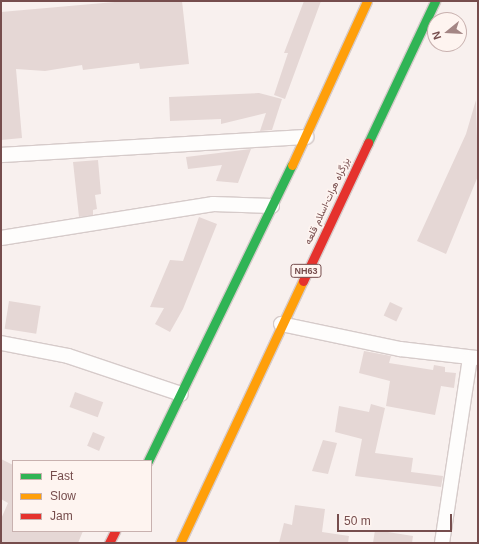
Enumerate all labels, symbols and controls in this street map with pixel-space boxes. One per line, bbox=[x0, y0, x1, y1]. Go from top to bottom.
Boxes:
north arrow bbox=[427, 12, 467, 52]
text: N bbox=[430, 30, 443, 41]
street label: بزرگراه هرات-اسلام قلعه bbox=[302, 156, 352, 246]
road number: NH63 bbox=[290, 264, 322, 278]
legend bbox=[12, 460, 152, 532]
text: Fast bbox=[50, 469, 73, 483]
text: Slow bbox=[50, 489, 76, 503]
scale bar bbox=[339, 506, 454, 532]
text: Jam bbox=[50, 509, 73, 523]
text: 50 m bbox=[344, 514, 371, 528]

